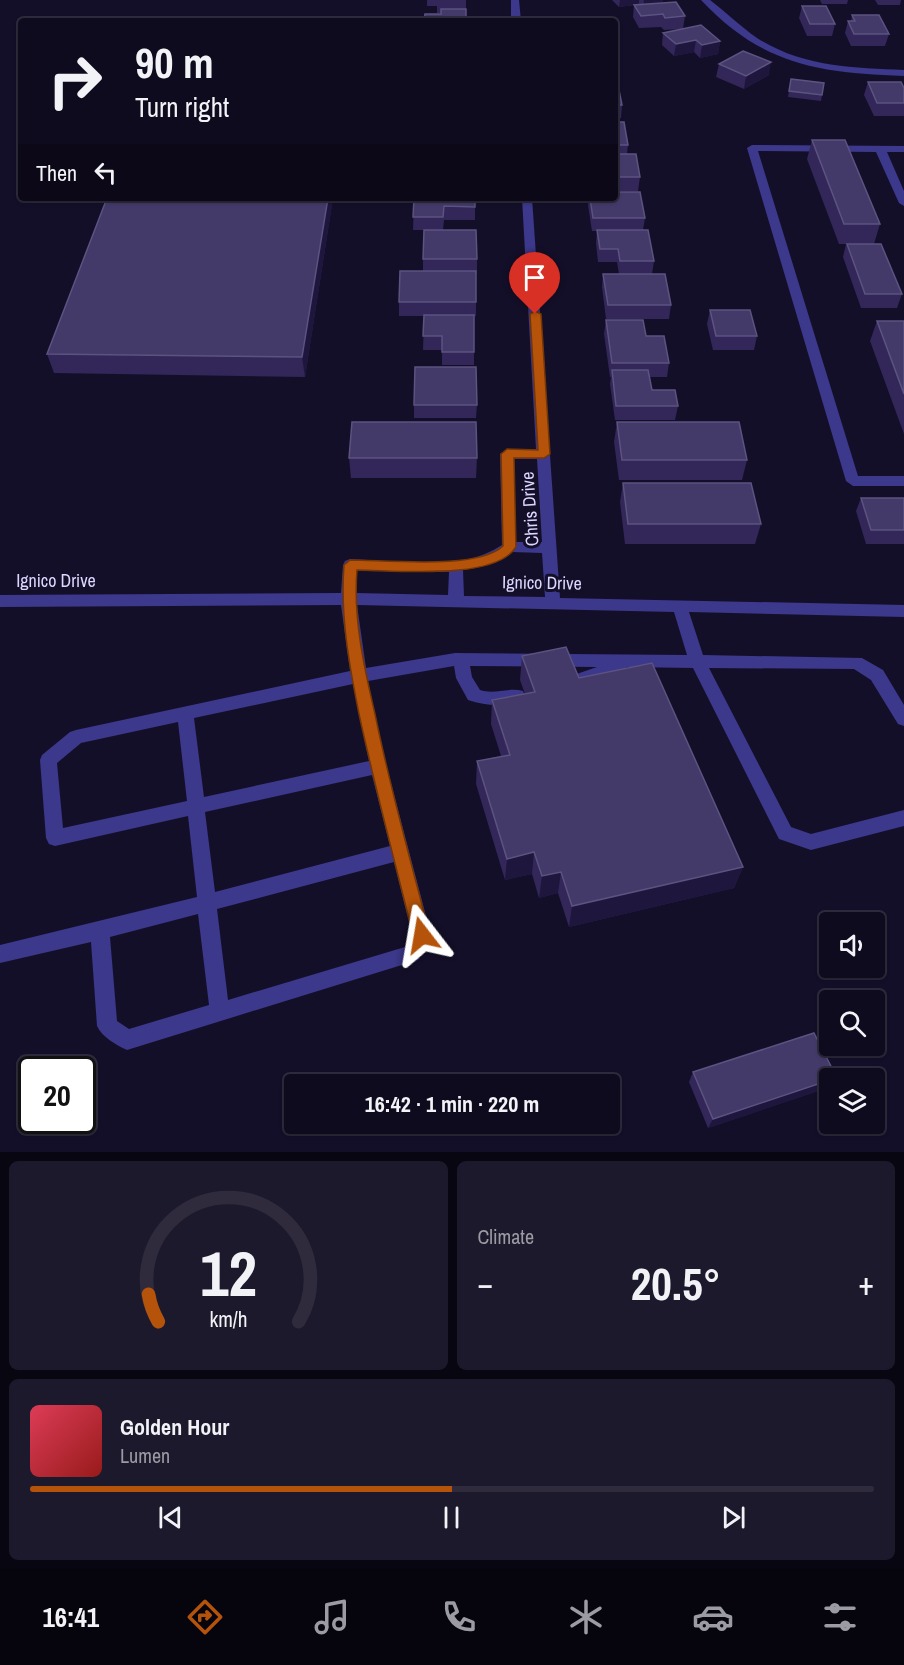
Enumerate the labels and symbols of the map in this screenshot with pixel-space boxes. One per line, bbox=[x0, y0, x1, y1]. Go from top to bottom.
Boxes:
pin bbox=[509, 252, 560, 314]
street label: Chris Drive bbox=[514, 471, 545, 547]
street label: Ignico Drive bbox=[16, 568, 96, 593]
street label: Ignico Drive bbox=[502, 569, 582, 596]
position arrow bbox=[390, 903, 454, 967]
speed limit sign: 20 bbox=[18, 1056, 96, 1134]

